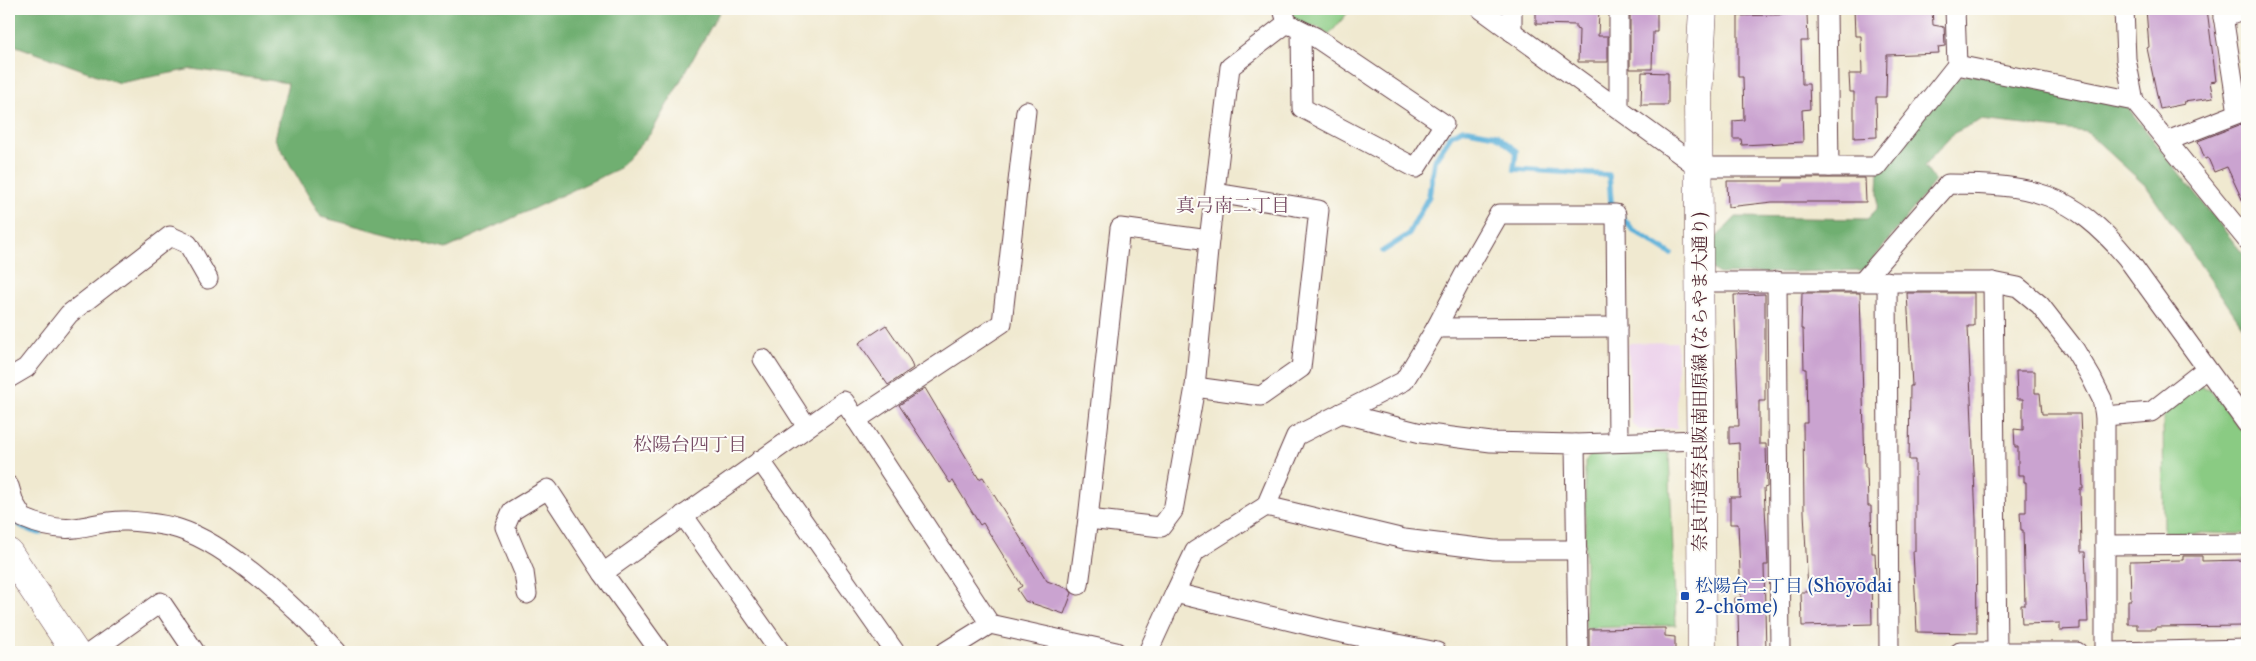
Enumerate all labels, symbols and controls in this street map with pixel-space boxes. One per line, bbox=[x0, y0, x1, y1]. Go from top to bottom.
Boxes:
district label: 真弓南二丁目 bbox=[1176, 194, 1290, 217]
street label: 奈良市道奈良阪南田原線 (ならやま大通り) bbox=[1689, 212, 1711, 552]
district label: 松陽台四丁目 bbox=[633, 433, 747, 456]
place label: 松陽台二丁目 (Shōyōdai 2-chōme) bbox=[1695, 575, 1893, 618]
marker: 松陽台二丁目 (Shōyōdai 2-chōme) bbox=[1679, 590, 1691, 602]

